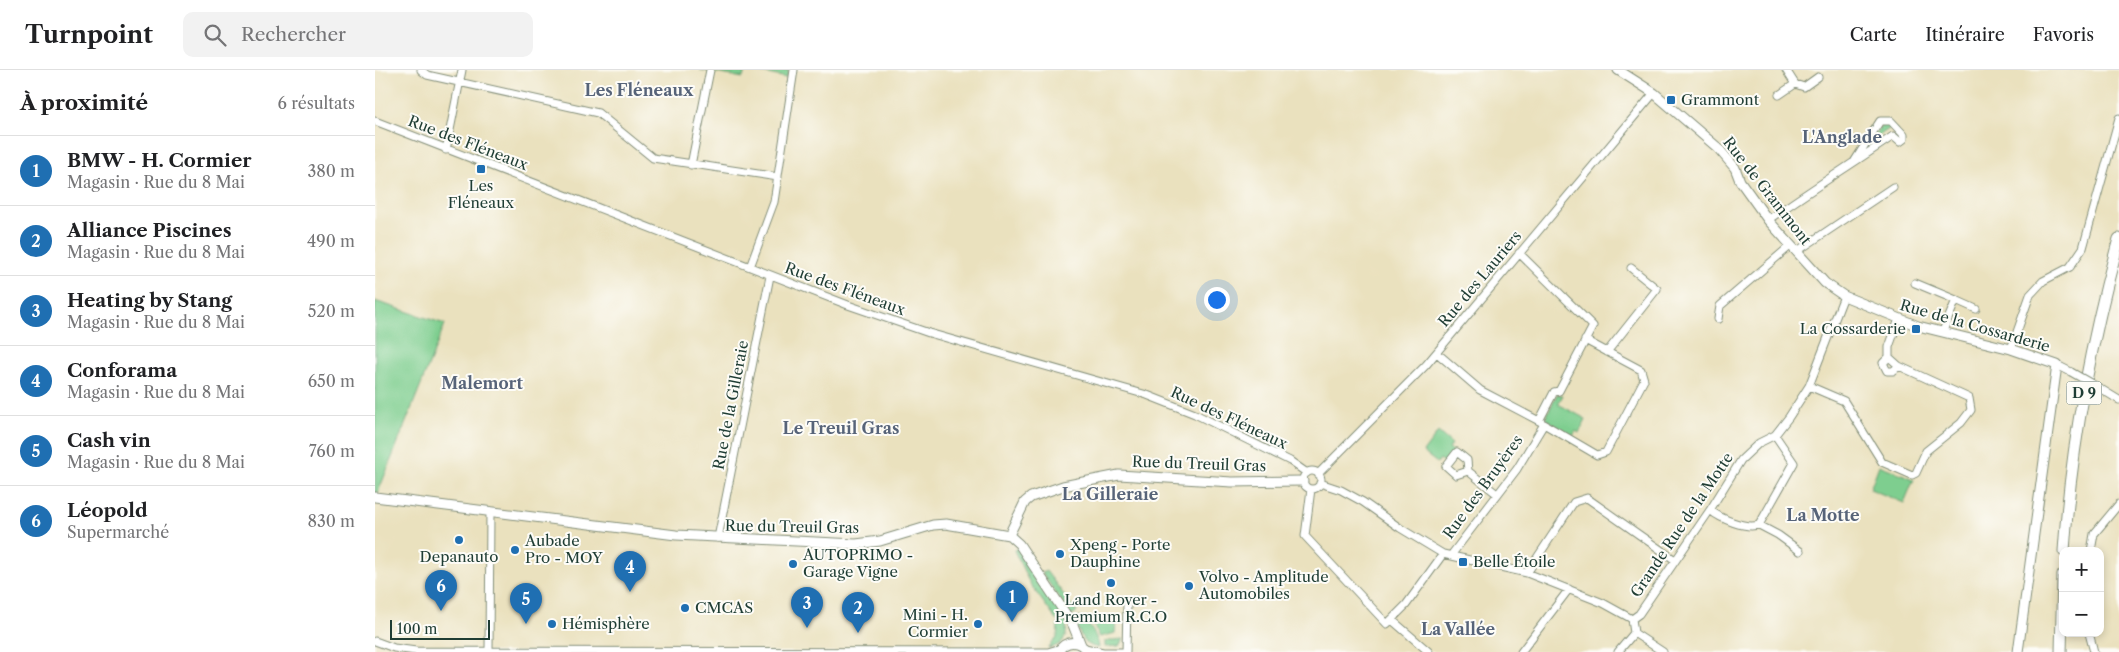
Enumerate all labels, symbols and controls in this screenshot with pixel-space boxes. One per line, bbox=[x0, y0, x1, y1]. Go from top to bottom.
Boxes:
search box bbox=[183, 12, 533, 57]
text: Turnpoint bbox=[25, 20, 153, 49]
icon: search bbox=[201, 21, 229, 49]
text: Rechercher bbox=[241, 23, 346, 46]
text: Carte bbox=[1850, 24, 1897, 46]
text: Itinéraire bbox=[1925, 24, 2005, 46]
text: Favoris bbox=[2033, 24, 2094, 46]
district label: Les Fléneaux bbox=[585, 80, 694, 100]
text: À proximité bbox=[20, 90, 148, 115]
place label: Grammont bbox=[1681, 90, 1760, 109]
text: 6 résultats bbox=[278, 93, 355, 113]
marker: Grammont bbox=[1665, 94, 1677, 106]
street label: Rue des Fléneaux bbox=[406, 111, 531, 174]
district label: L'Anglade bbox=[1802, 127, 1882, 147]
street label: Rue de Grammont bbox=[1719, 133, 1816, 249]
text: BMW - H. Cormier bbox=[67, 149, 252, 172]
text: 1 bbox=[32, 161, 40, 181]
text: 380 m bbox=[307, 161, 355, 181]
marker: Les Fléneaux bbox=[475, 163, 487, 175]
text: Magasin · Rue du 8 Mai bbox=[67, 172, 245, 192]
place label: Les Fléneaux bbox=[448, 176, 514, 212]
text: Alliance Piscines bbox=[67, 219, 232, 242]
street label: Rue des Lauriers bbox=[1434, 227, 1525, 331]
text: 2 bbox=[31, 231, 41, 251]
text: 490 m bbox=[307, 231, 355, 251]
text: Magasin · Rue du 8 Mai bbox=[67, 242, 245, 262]
street label: Rue des Fléneaux bbox=[782, 258, 908, 319]
your location bbox=[1204, 287, 1230, 313]
text: Heating by Stang bbox=[67, 289, 232, 312]
street label: Rue de la Cossarderie bbox=[1898, 295, 2052, 356]
text: 3 bbox=[31, 301, 41, 321]
text: 520 m bbox=[308, 301, 355, 321]
text: Magasin · Rue du 8 Mai bbox=[67, 312, 245, 332]
place label: La Cossarderie bbox=[1800, 319, 1906, 338]
marker: La Cossarderie bbox=[1910, 323, 1922, 335]
street label: Rue de la Gilleraie bbox=[709, 339, 752, 471]
text: Conforama bbox=[67, 359, 177, 382]
text: 4 bbox=[31, 371, 41, 391]
text: 650 m bbox=[308, 371, 355, 391]
district label: Malemort bbox=[441, 373, 523, 393]
text: Magasin · Rue du 8 Mai bbox=[67, 382, 245, 402]
street label: Rue des Fléneaux bbox=[1168, 382, 1291, 453]
road number: D 9 bbox=[2067, 382, 2101, 404]
district label: Le Treuil Gras bbox=[783, 418, 899, 438]
text: Cash vin bbox=[67, 429, 151, 452]
street label: Rue des Bruyères bbox=[1438, 431, 1527, 542]
text: 5 bbox=[32, 441, 40, 461]
text: 760 m bbox=[309, 441, 355, 461]
street label: Grande Rue de la Motte bbox=[1626, 449, 1737, 601]
text: Magasin · Rue du 8 Mai bbox=[67, 452, 245, 472]
street label: Rue du Treuil Gras bbox=[1131, 452, 1267, 475]
district label: La Gilleraie bbox=[1062, 484, 1159, 504]
text: Léopold bbox=[67, 499, 148, 522]
district label: La Motte bbox=[1786, 505, 1860, 525]
text: 6 bbox=[31, 511, 41, 531]
text: 830 m bbox=[307, 511, 355, 531]
street label: Rue du Treuil Gras bbox=[725, 516, 859, 537]
text: Supermarché bbox=[67, 522, 169, 542]
place label: Aubade Pro - MOY bbox=[524, 531, 603, 567]
marker: Depanauto bbox=[453, 534, 465, 546]
place label: Xpeng - Porte Dauphine bbox=[1069, 535, 1170, 571]
marker: Aubade Pro - MOY bbox=[509, 544, 521, 556]
place label: AUTOPRIMO - Garage Vigne bbox=[802, 545, 913, 581]
place label: Depanauto bbox=[420, 547, 498, 566]
map controls bbox=[2059, 547, 2104, 637]
button: + bbox=[2059, 547, 2104, 592]
marker: Xpeng - Porte Dauphine bbox=[1054, 548, 1066, 560]
pin: 4 bbox=[614, 551, 646, 592]
place label: Belle Étoile bbox=[1473, 552, 1555, 571]
marker: Belle Étoile bbox=[1457, 556, 1469, 568]
marker: AUTOPRIMO - Garage Vigne bbox=[787, 558, 799, 570]
place label: Volvo - Amplitude Automobiles bbox=[1198, 567, 1329, 603]
pin: 6 bbox=[425, 570, 457, 611]
marker: Land Rover - Premium R.C.O bbox=[1105, 577, 1117, 589]
marker: Volvo - Amplitude Automobiles bbox=[1183, 580, 1195, 592]
pin: 1 bbox=[996, 581, 1028, 622]
pin: 5 bbox=[510, 583, 542, 624]
pin: 3 bbox=[791, 587, 823, 628]
place label: Land Rover - Premium R.C.O bbox=[1055, 590, 1167, 626]
pin: 2 bbox=[842, 592, 874, 633]
button: − bbox=[2059, 592, 2104, 637]
place label: CMCAS bbox=[695, 598, 753, 617]
marker: CMCAS bbox=[679, 602, 691, 614]
place label: Mini - H. Cormier bbox=[903, 605, 969, 641]
place label: Hémisphère bbox=[562, 614, 650, 633]
scale bar bbox=[390, 617, 490, 640]
marker: Hémisphère bbox=[546, 618, 558, 630]
marker: Mini - H. Cormier bbox=[972, 618, 984, 630]
district label: La Vallée bbox=[1421, 619, 1495, 639]
text: 100 m bbox=[397, 620, 437, 638]

